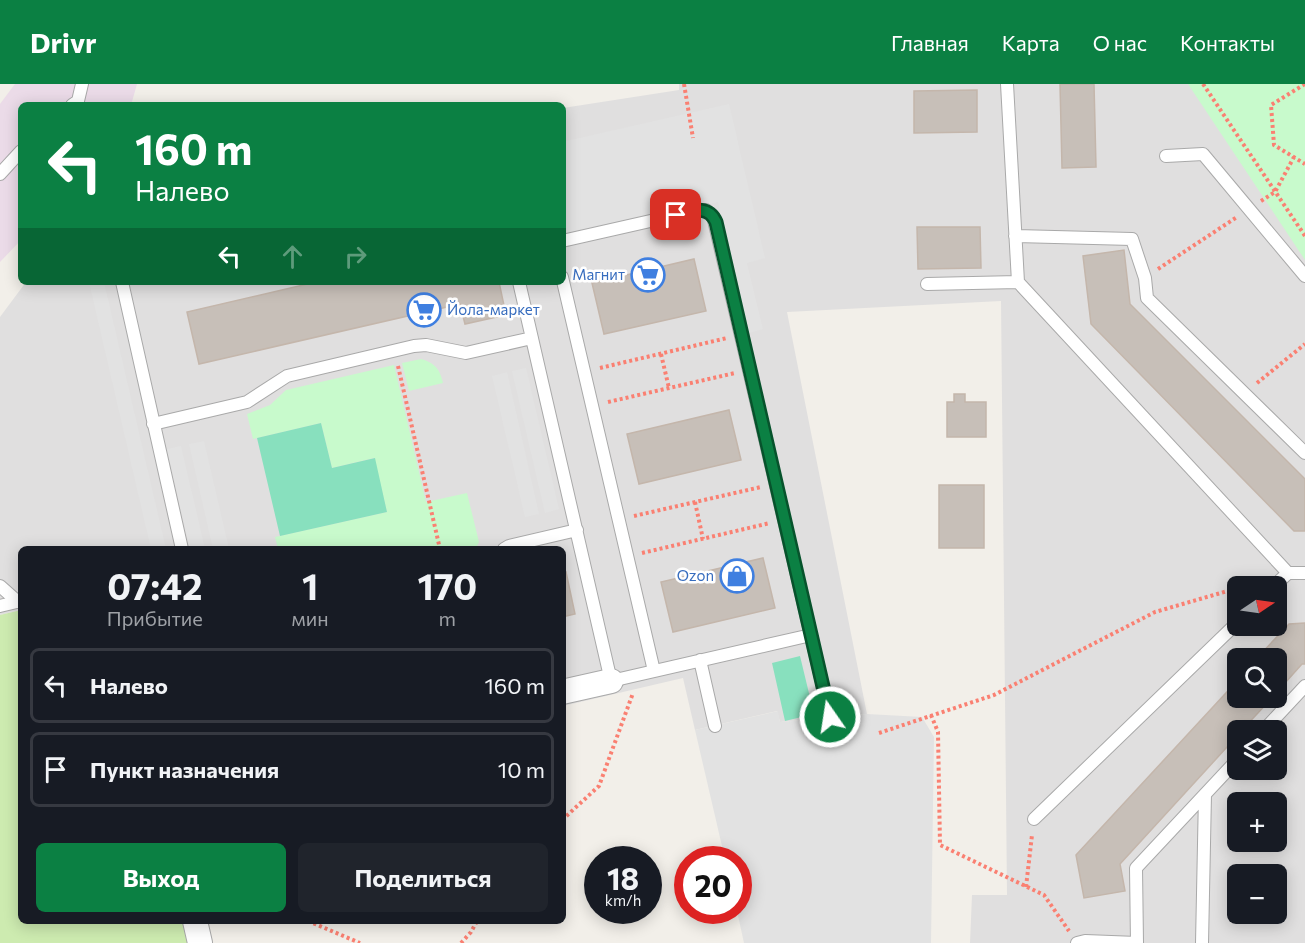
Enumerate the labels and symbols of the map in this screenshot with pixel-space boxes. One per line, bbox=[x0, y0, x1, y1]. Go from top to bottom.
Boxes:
pin bbox=[650, 189, 701, 240]
supermarket icon: Магнит bbox=[630, 257, 666, 293]
place label: Магнит bbox=[572, 265, 625, 283]
supermarket icon: Йола-маркет bbox=[406, 292, 442, 328]
place label: Йола-маркет bbox=[447, 300, 540, 318]
shop icon: Ozon bbox=[719, 558, 755, 594]
place label: Ozon bbox=[677, 566, 714, 584]
north arrow bbox=[1227, 576, 1287, 636]
position arrow bbox=[798, 685, 862, 749]
speed limit sign: 20 bbox=[674, 846, 752, 924]

